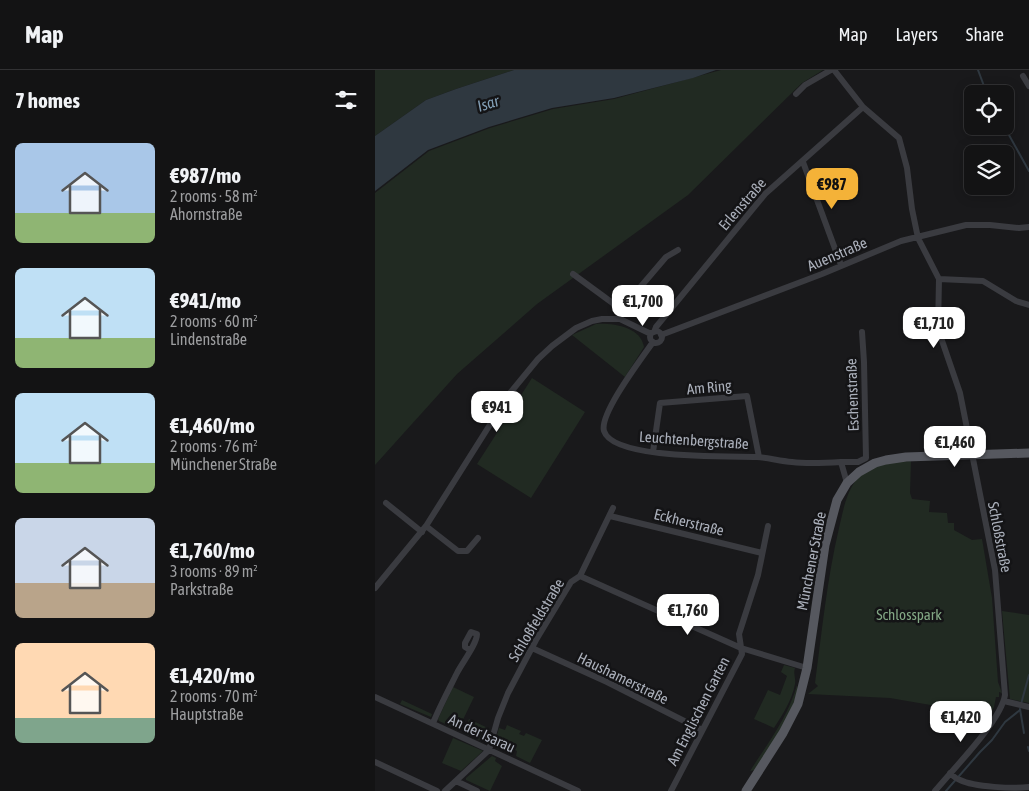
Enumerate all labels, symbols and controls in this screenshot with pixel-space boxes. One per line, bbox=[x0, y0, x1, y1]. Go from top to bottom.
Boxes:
text: Map bbox=[25, 21, 64, 48]
text: Map bbox=[838, 24, 867, 45]
text: Layers bbox=[895, 24, 938, 45]
text: Share bbox=[966, 24, 1004, 45]
map controls bbox=[964, 85, 1014, 195]
button: locate bbox=[964, 85, 1014, 135]
icon: filters bbox=[332, 86, 360, 114]
text: 7 homes bbox=[15, 88, 80, 112]
water label: Isar bbox=[475, 91, 502, 115]
button: layers bbox=[964, 145, 1014, 195]
icon: home bbox=[55, 163, 115, 223]
text: €987/mo bbox=[170, 163, 241, 187]
pin: €987 bbox=[802, 168, 862, 210]
street label: Erlenstraße bbox=[715, 174, 769, 233]
text: €987 bbox=[817, 175, 847, 193]
text: 2 rooms · 58 m² bbox=[170, 187, 258, 205]
text: Ahornstraße bbox=[170, 205, 242, 223]
street label: Auenstraße bbox=[805, 234, 870, 274]
pin: €1,700 bbox=[602, 284, 684, 327]
icon: home bbox=[55, 288, 115, 348]
text: €941/mo bbox=[170, 288, 241, 312]
text: €1,700 bbox=[623, 292, 663, 310]
pin: €1,710 bbox=[893, 306, 975, 349]
text: 2 rooms · 60 m² bbox=[170, 312, 258, 330]
text: €1,710 bbox=[914, 314, 954, 332]
text: Lindenstraße bbox=[170, 330, 247, 348]
street label: Eschenstraße bbox=[842, 358, 862, 432]
street label: Am Ring bbox=[686, 377, 733, 397]
pin: €941 bbox=[467, 390, 527, 433]
text: €941 bbox=[482, 398, 512, 416]
icon: home bbox=[55, 413, 115, 473]
text: €1,460/mo bbox=[170, 413, 255, 437]
pin: €1,460 bbox=[914, 426, 996, 468]
street label: Leuchtenbergstraße bbox=[639, 428, 750, 452]
text: €1,460 bbox=[935, 433, 975, 451]
text: 2 rooms · 76 m² bbox=[170, 437, 258, 455]
text: Münchener Straße bbox=[170, 455, 277, 473]
street label: Schloßstraße bbox=[985, 500, 1015, 574]
street label: Eckherstraße bbox=[652, 505, 726, 539]
street label: Münchener Straße bbox=[793, 510, 829, 612]
icon: home bbox=[55, 538, 115, 598]
text: €1,760/mo bbox=[170, 538, 255, 562]
text: 3 rooms · 89 m² bbox=[170, 562, 258, 580]
street label: Schloßfeldstraße bbox=[505, 575, 567, 664]
text: Parkstraße bbox=[170, 580, 234, 598]
pin: €1,760 bbox=[647, 594, 729, 636]
text: €1,760 bbox=[668, 601, 708, 619]
park label: Schlosspark bbox=[876, 606, 942, 623]
street label: Haushamerstraße bbox=[575, 649, 671, 707]
street label: Am Englischen Garten bbox=[663, 654, 733, 768]
icon: home bbox=[55, 663, 115, 723]
text: €1,420/mo bbox=[170, 663, 255, 687]
text: 2 rooms · 70 m² bbox=[170, 687, 258, 705]
pin: €1,420 bbox=[920, 700, 1002, 743]
text: Hauptstraße bbox=[170, 705, 244, 723]
text: €1,420 bbox=[941, 708, 981, 726]
street label: An der Isarau bbox=[446, 710, 518, 756]

